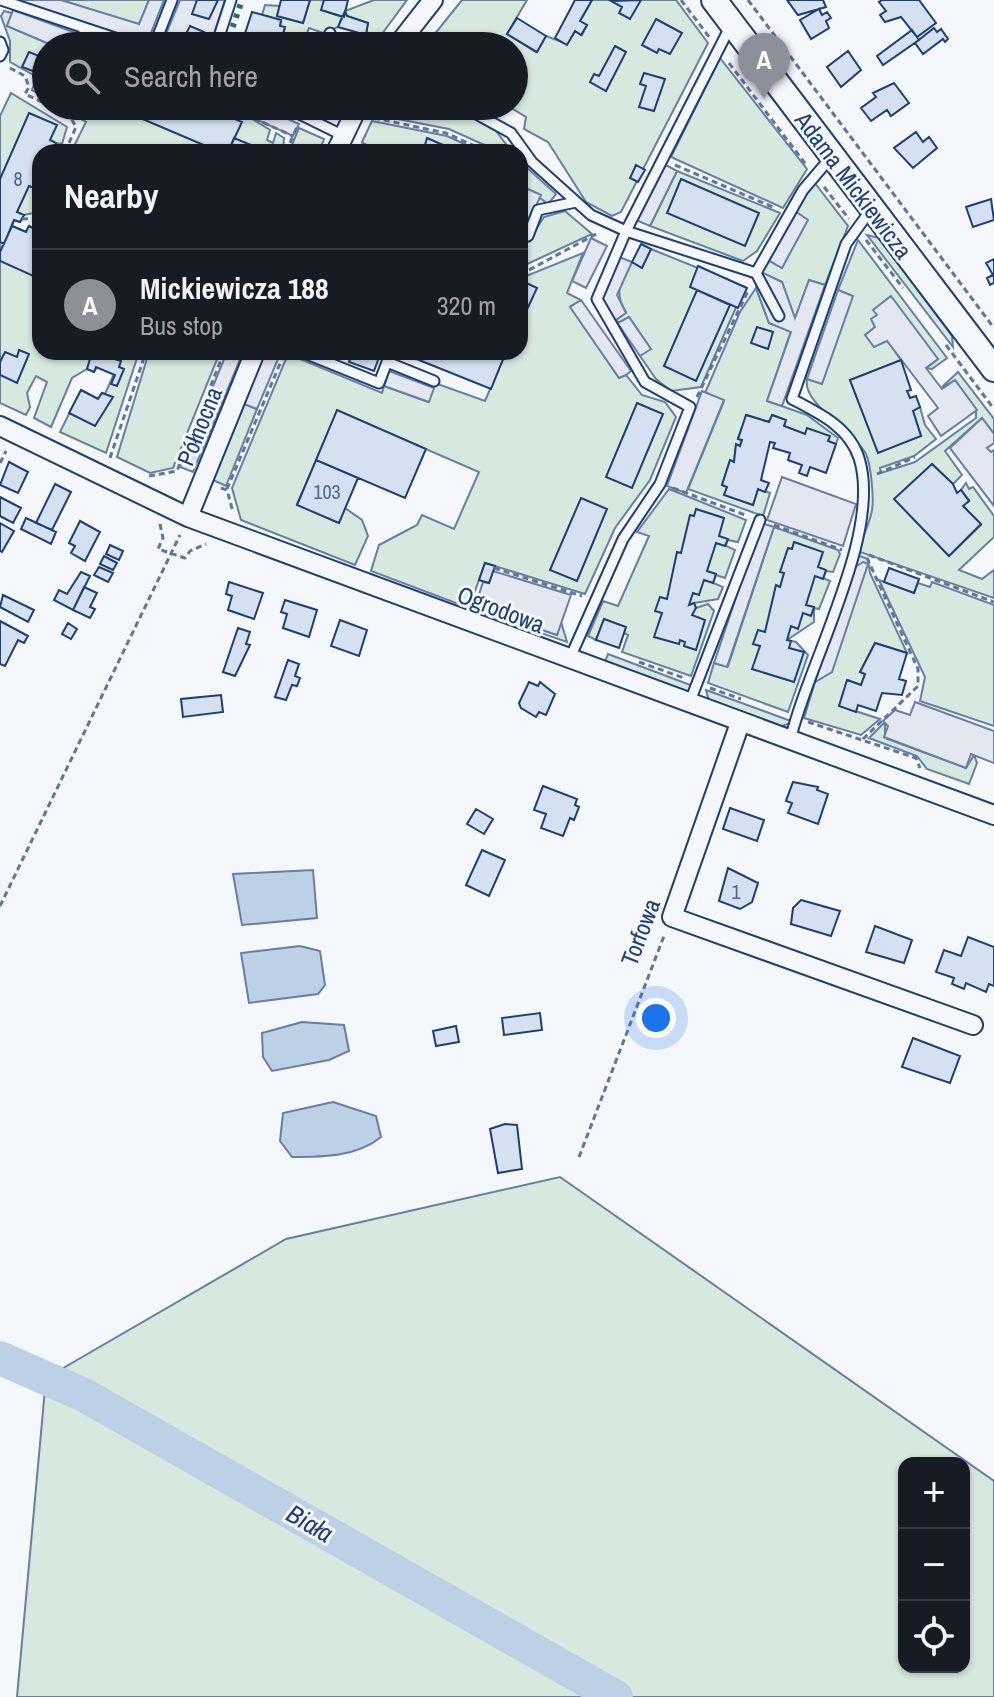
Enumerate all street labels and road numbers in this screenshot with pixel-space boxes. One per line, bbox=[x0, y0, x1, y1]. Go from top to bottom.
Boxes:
street label: Adama Mickiewicza bbox=[788, 104, 920, 265]
street label: Północna bbox=[169, 382, 229, 470]
street label: Ogrodowa bbox=[453, 578, 549, 640]
street label: Torfowa bbox=[613, 894, 667, 970]

